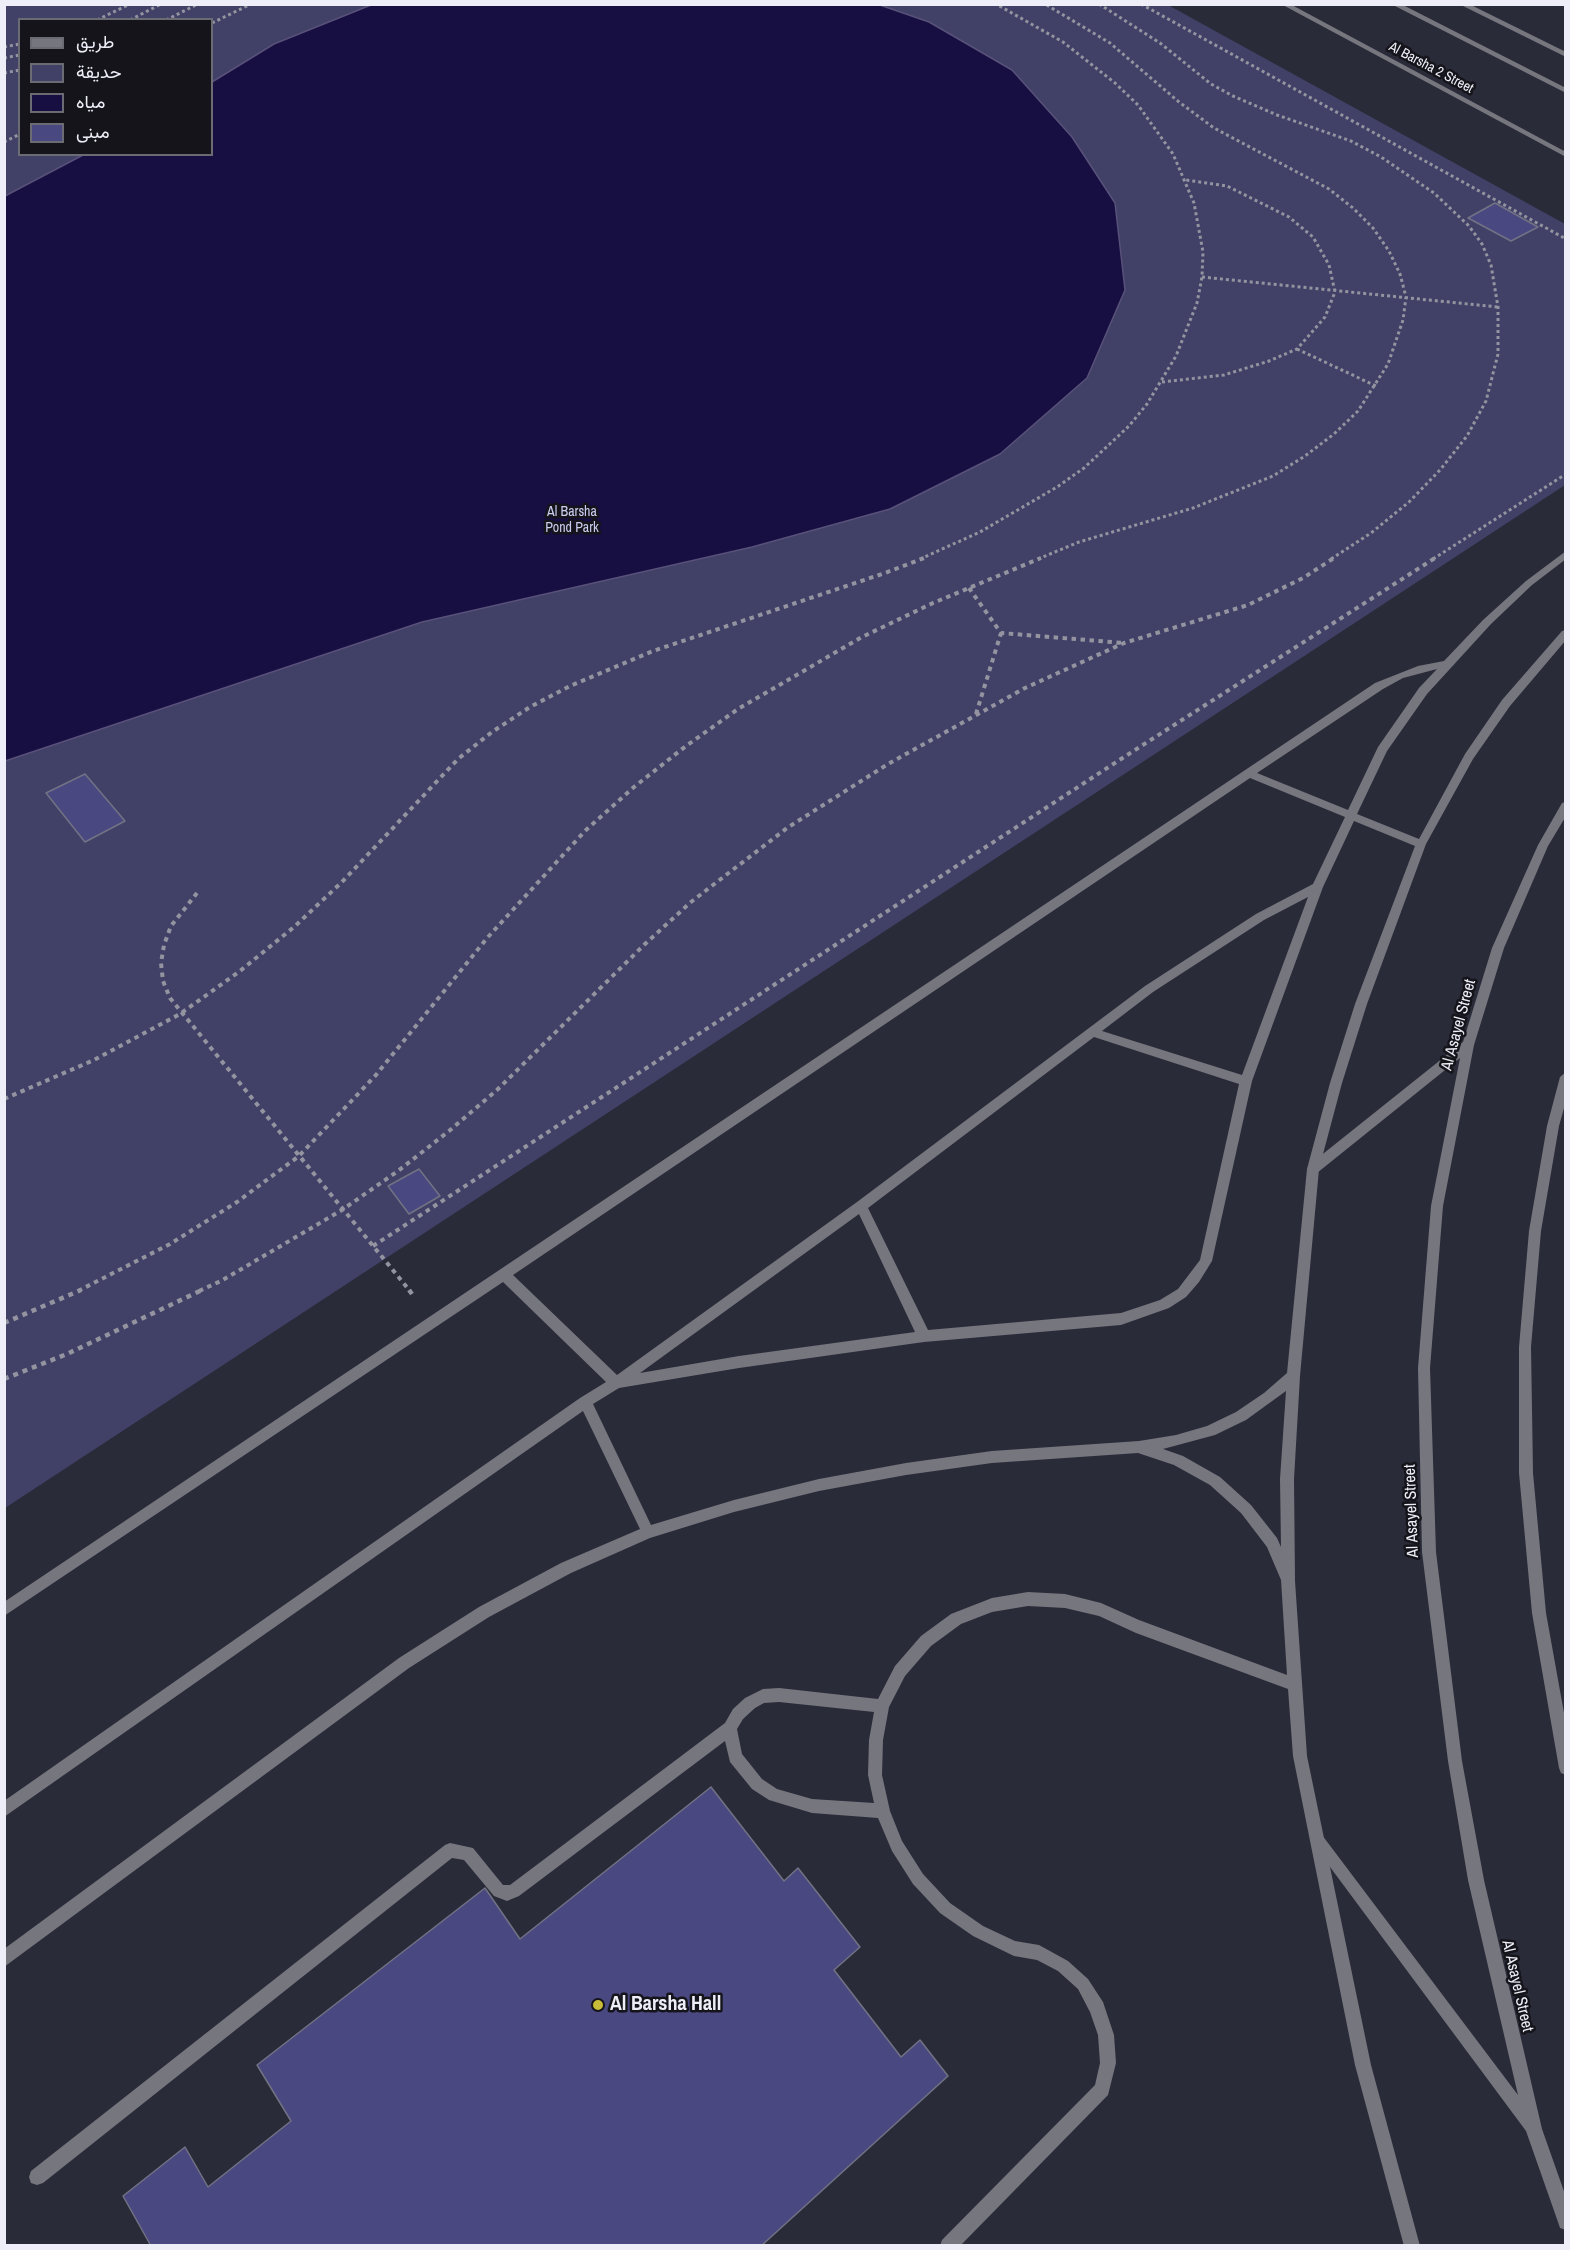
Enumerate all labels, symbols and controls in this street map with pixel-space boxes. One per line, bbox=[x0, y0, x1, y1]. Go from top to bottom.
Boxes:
legend bbox=[18, 18, 213, 156]
text: طريق bbox=[76, 29, 114, 54]
street label: Al Barsha 2 Street bbox=[1386, 39, 1476, 97]
text: حديقة bbox=[76, 59, 122, 84]
text: مياه bbox=[76, 89, 105, 114]
text: مبنى bbox=[76, 119, 110, 144]
park label: Al Barsha Pond Park bbox=[545, 504, 599, 536]
street label: Al Asayel Street bbox=[1438, 977, 1480, 1073]
street label: Al Asayel Street bbox=[1401, 1464, 1423, 1558]
street label: Al Asayel Street bbox=[1497, 1938, 1537, 2034]
place label: Al Barsha Hall bbox=[610, 1993, 721, 2017]
marker: Al Barsha Hall bbox=[591, 1998, 605, 2012]

